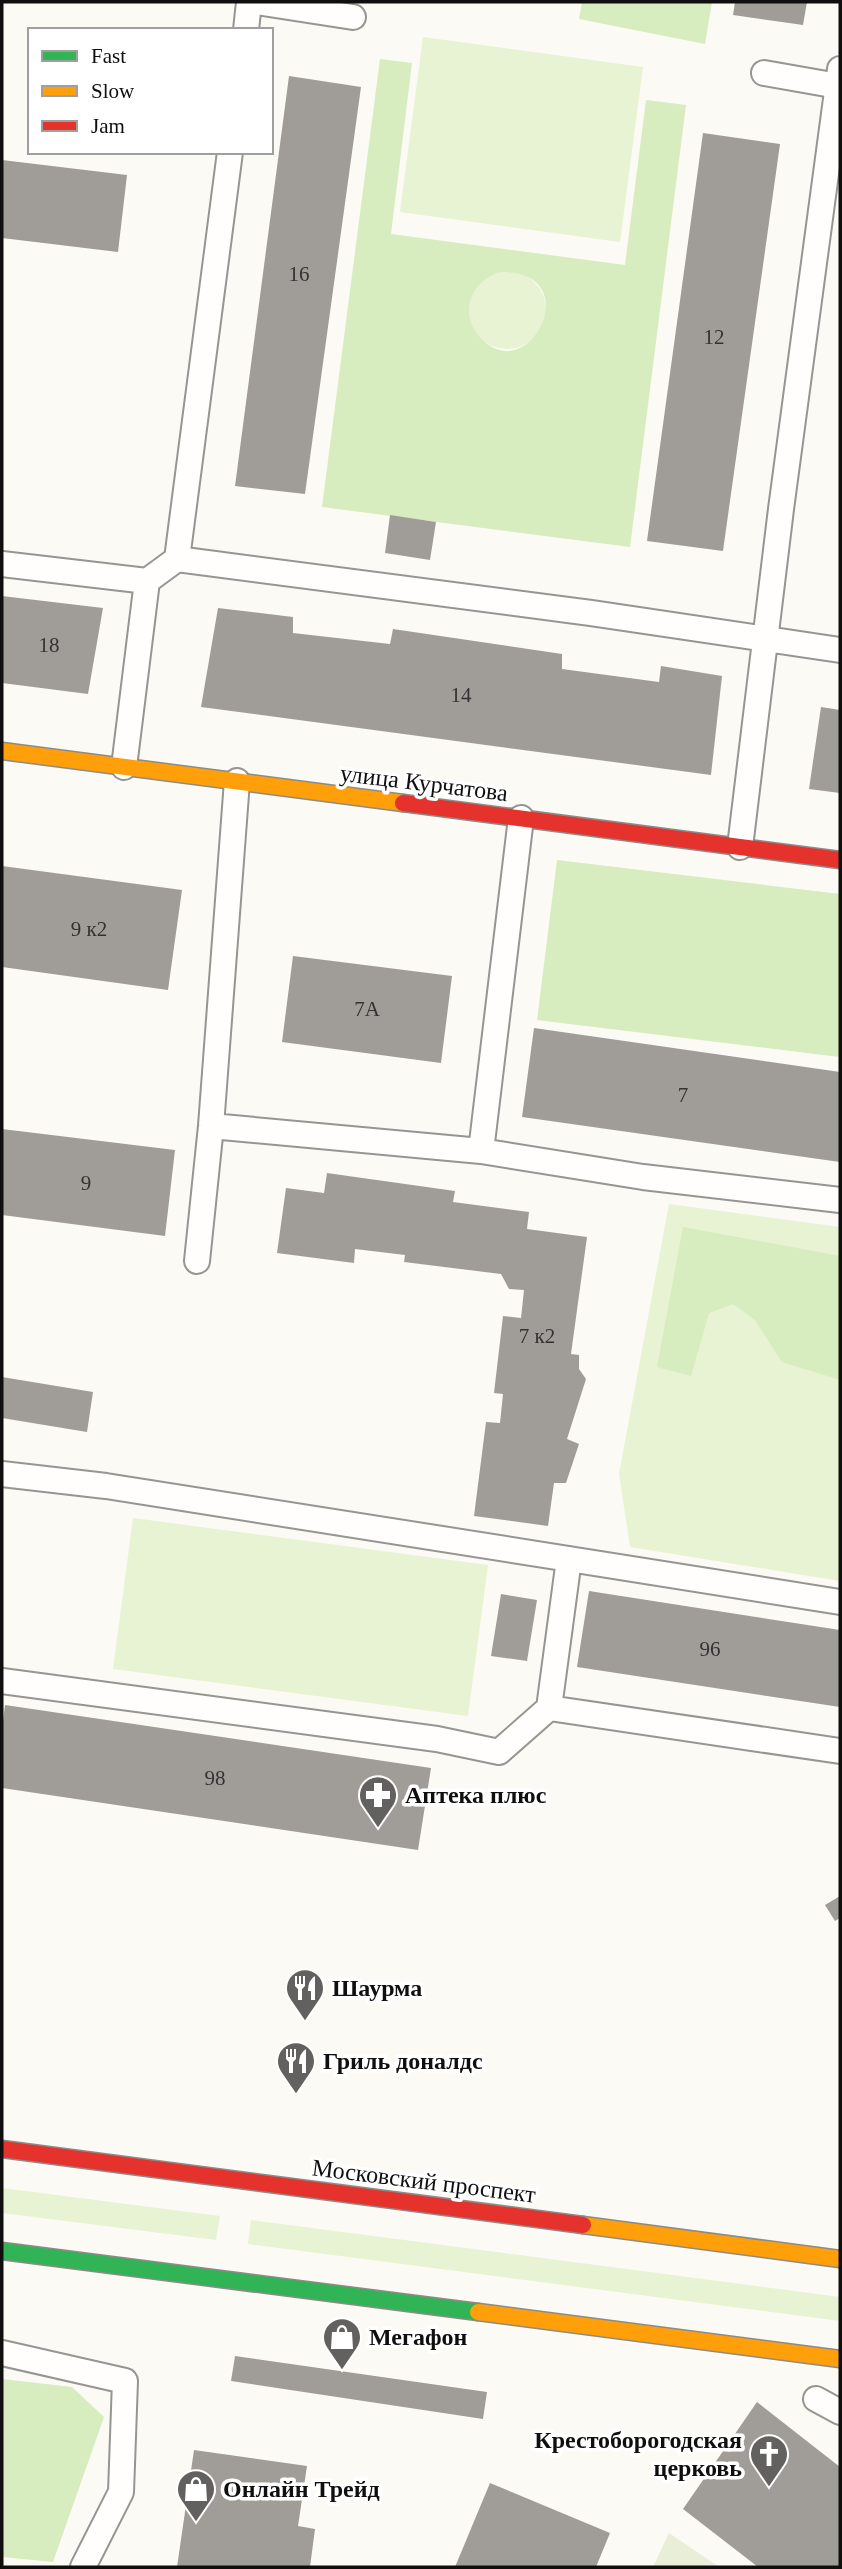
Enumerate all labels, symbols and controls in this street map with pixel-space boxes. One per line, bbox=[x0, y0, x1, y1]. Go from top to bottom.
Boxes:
legend bbox=[28, 28, 273, 154]
text: Fast bbox=[91, 44, 126, 68]
text: Slow bbox=[91, 79, 135, 103]
text: Jam bbox=[91, 114, 125, 138]
house number: 16 bbox=[289, 262, 310, 286]
house number: 12 bbox=[704, 325, 725, 349]
house number: 18 bbox=[39, 633, 60, 657]
house number: 14 bbox=[451, 683, 472, 707]
street label: улица Курчатова bbox=[339, 760, 510, 806]
house number: 9 к2 bbox=[71, 917, 107, 941]
house number: 7А bbox=[354, 997, 381, 1021]
house number: 7 bbox=[678, 1083, 688, 1107]
house number: 9 bbox=[81, 1171, 91, 1195]
house number: 7 к2 bbox=[519, 1324, 555, 1348]
house number: 96 bbox=[700, 1637, 721, 1661]
house number: 98 bbox=[205, 1766, 226, 1790]
pharmacy icon: Аптека плюс bbox=[357, 1774, 399, 1829]
place label: Аптека плюс bbox=[405, 1782, 547, 1808]
restaurant icon: Шаурма bbox=[284, 1967, 326, 2022]
place label: Шаурма bbox=[332, 1975, 422, 2001]
restaurant icon: Гриль доналдс bbox=[275, 2040, 317, 2095]
place label: Гриль доналдс bbox=[323, 2048, 483, 2074]
street label: Московский проспект bbox=[311, 2154, 538, 2208]
shop icon: Мегафон bbox=[321, 2316, 363, 2371]
place label: Мегафон bbox=[369, 2324, 467, 2350]
place label: Крестоборогодская церковь bbox=[534, 2427, 742, 2481]
church icon: Крестоборогодская церковь bbox=[748, 2433, 790, 2488]
shop icon: Онлайн Трейд bbox=[175, 2468, 217, 2523]
place label: Онлайн Трейд bbox=[223, 2476, 380, 2502]

